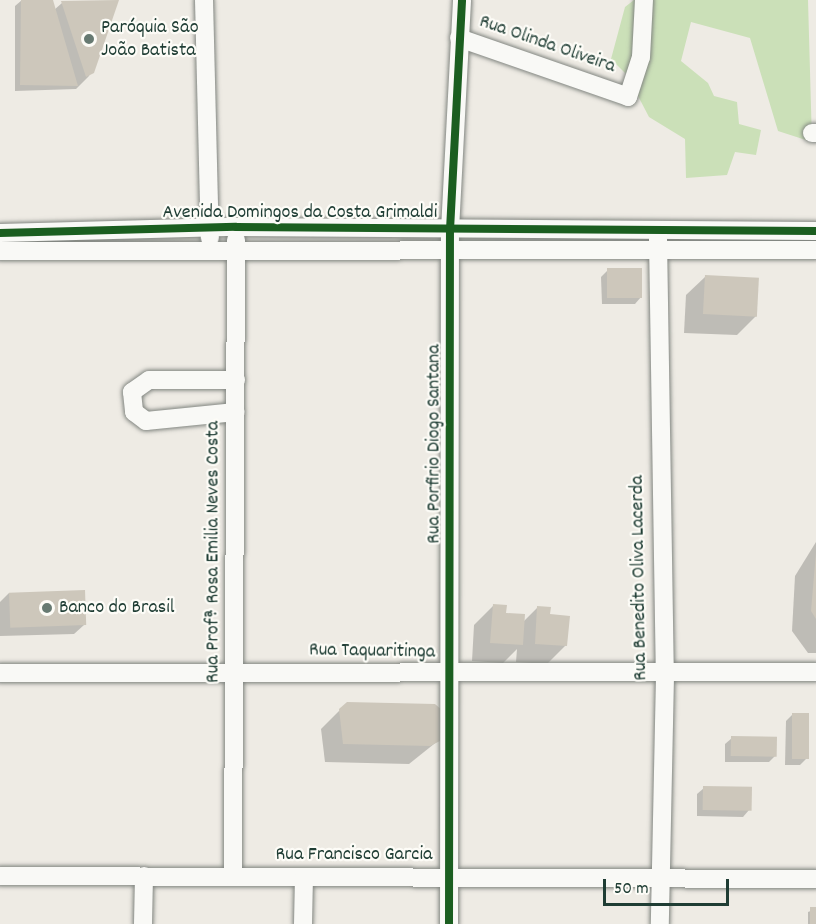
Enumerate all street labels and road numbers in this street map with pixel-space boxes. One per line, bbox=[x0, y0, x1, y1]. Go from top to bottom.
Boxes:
street label: Rua Olinda Oliveira bbox=[476, 10, 618, 80]
street label: Avenida Domingos da Costa Grimaldi bbox=[163, 201, 437, 225]
street label: Rua Porfirio Diogo Santana bbox=[423, 344, 447, 544]
street label: Rua Profª Rosa Emilia Neves Costa bbox=[202, 421, 226, 683]
street label: Rua Benedito Oliva Lacerda bbox=[626, 475, 654, 681]
street label: Rua Taquaritinga bbox=[309, 639, 435, 665]
street label: Rua Francisco Garcia bbox=[276, 843, 432, 867]

